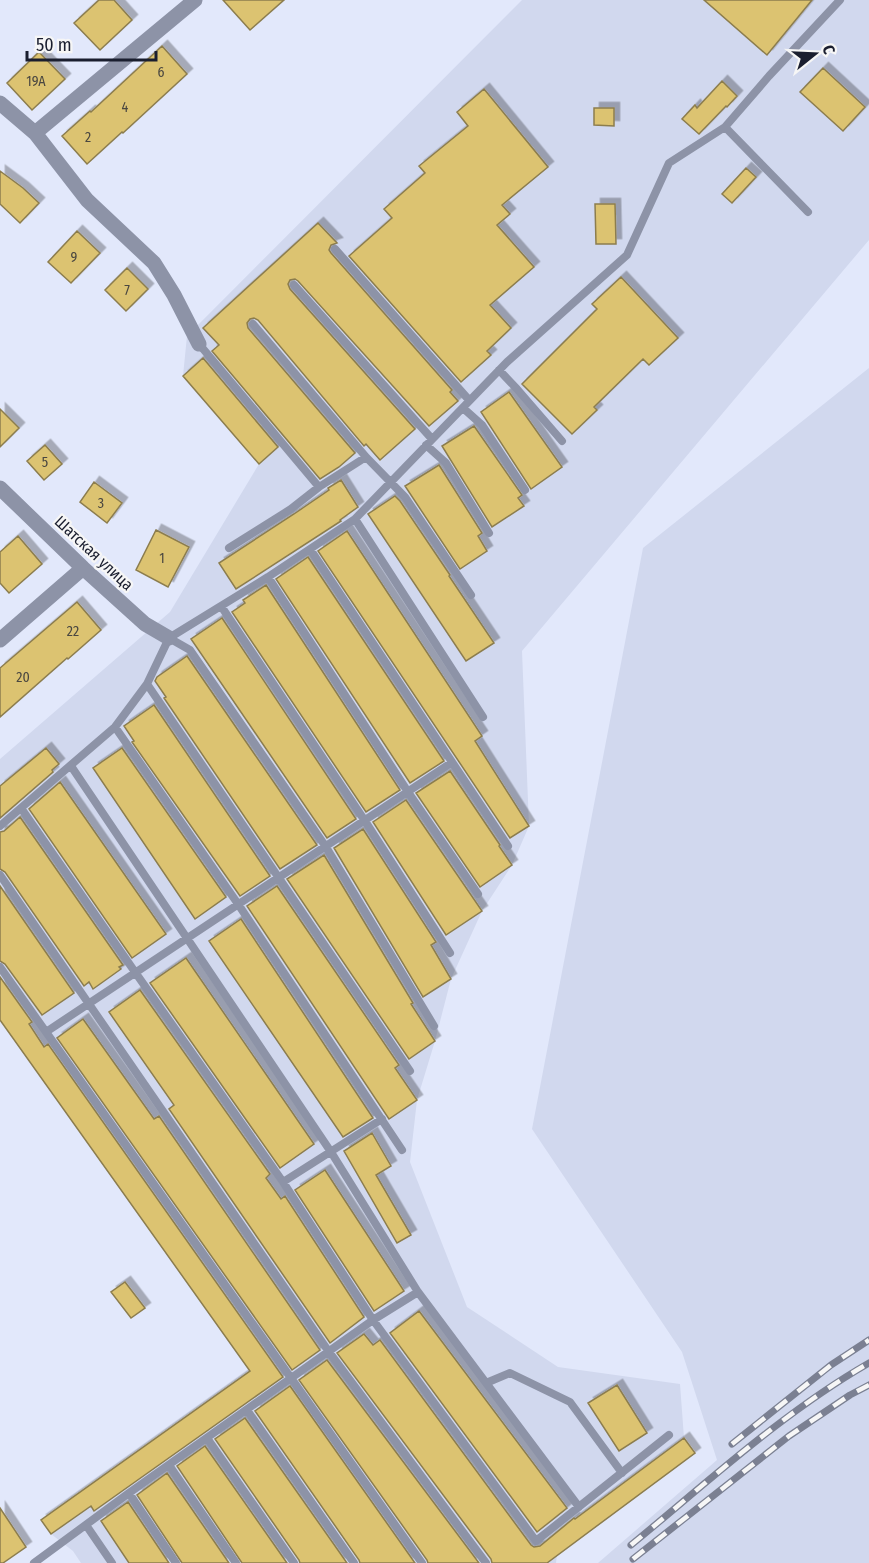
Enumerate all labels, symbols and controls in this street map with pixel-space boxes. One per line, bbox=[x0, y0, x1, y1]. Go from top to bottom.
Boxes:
scale bar bbox=[27, 24, 156, 62]
north arrow bbox=[785, 24, 845, 84]
text: 50 m bbox=[36, 34, 72, 56]
text: С bbox=[818, 43, 839, 57]
house number: 6 bbox=[158, 64, 165, 81]
house number: 19А bbox=[26, 73, 46, 90]
house number: 4 bbox=[122, 99, 129, 116]
house number: 2 bbox=[85, 129, 91, 146]
house number: 9 bbox=[71, 249, 78, 266]
house number: 7 bbox=[124, 282, 130, 299]
house number: 5 bbox=[42, 454, 48, 471]
house number: 3 bbox=[98, 495, 104, 512]
street label: Шатская улица bbox=[51, 512, 137, 594]
house number: 1 bbox=[159, 550, 165, 567]
house number: 22 bbox=[67, 623, 79, 640]
house number: 20 bbox=[16, 669, 30, 686]

